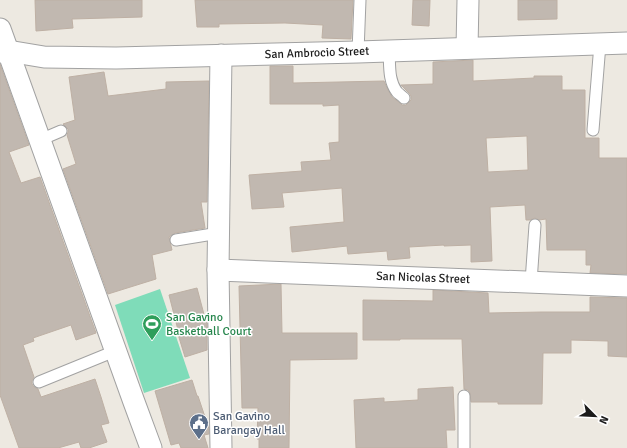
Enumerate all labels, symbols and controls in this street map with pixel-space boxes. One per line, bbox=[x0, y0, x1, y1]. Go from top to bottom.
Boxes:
street label: San Ambrocio Street bbox=[264, 44, 370, 62]
street label: San Nicolas Street bbox=[376, 269, 470, 287]
place label: San Gavino Basketball Court bbox=[166, 310, 251, 339]
sports icon: San Gavino Basketball Court bbox=[141, 313, 163, 341]
north arrow bbox=[575, 396, 615, 436]
place label: San Gavino Barangay Hall bbox=[213, 409, 285, 438]
public building icon: San Gavino Barangay Hall bbox=[188, 412, 210, 440]
text: N bbox=[596, 414, 611, 426]

